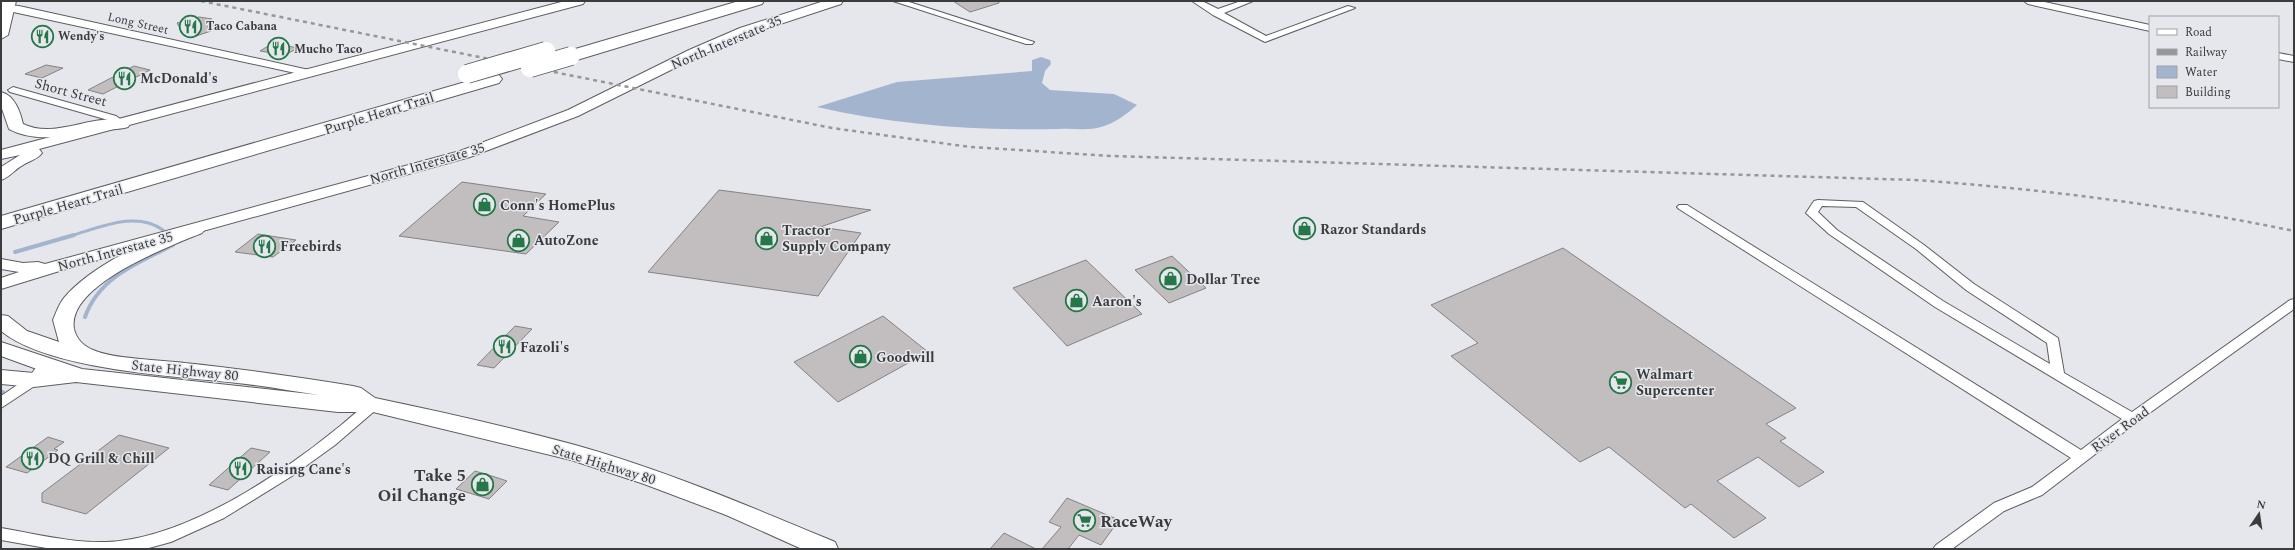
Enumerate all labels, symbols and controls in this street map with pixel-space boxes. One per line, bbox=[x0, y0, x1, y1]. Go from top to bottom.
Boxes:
street label: Long Street bbox=[106, 7, 170, 40]
street label: North Interstate 35 bbox=[667, 10, 785, 75]
restaurant icon: Taco Cabana bbox=[178, 13, 204, 39]
legend bbox=[2149, 16, 2279, 108]
place label: Taco Cabana bbox=[206, 17, 278, 36]
restaurant icon: Wendy's bbox=[29, 23, 55, 49]
text: Road bbox=[2185, 23, 2212, 42]
place label: Wendy's bbox=[58, 27, 104, 46]
restaurant icon: Mucho Taco bbox=[266, 36, 292, 62]
place label: Mucho Taco bbox=[294, 40, 363, 59]
text: Railway bbox=[2185, 43, 2228, 62]
text: Water bbox=[2185, 63, 2217, 82]
restaurant icon: McDonald's bbox=[111, 65, 137, 91]
place label: McDonald's bbox=[140, 68, 218, 89]
street label: Short Street bbox=[32, 73, 109, 112]
text: Building bbox=[2185, 83, 2231, 102]
street label: Purple Heart Trail bbox=[322, 87, 437, 140]
street label: North Interstate 35 bbox=[367, 137, 487, 190]
street label: Purple Heart Trail bbox=[11, 179, 126, 230]
shop icon: Conn's HomePlus bbox=[472, 192, 498, 218]
place label: Conn's HomePlus bbox=[500, 195, 615, 216]
shop icon: Razor Standards bbox=[1291, 216, 1317, 242]
place label: Razor Standards bbox=[1320, 219, 1426, 240]
place label: Tractor Supply Company bbox=[782, 220, 892, 257]
shop icon: Tractor Supply Company bbox=[754, 225, 780, 251]
street label: North Interstate 35 bbox=[55, 226, 175, 277]
shop icon: AutoZone bbox=[506, 227, 532, 253]
place label: AutoZone bbox=[534, 230, 599, 251]
restaurant icon: Freebirds bbox=[252, 233, 278, 259]
place label: Freebirds bbox=[280, 236, 342, 257]
shop icon: Dollar Tree bbox=[1157, 266, 1183, 292]
place label: Dollar Tree bbox=[1186, 269, 1260, 290]
shop icon: Aaron's bbox=[1064, 288, 1090, 314]
place label: Aaron's bbox=[1092, 291, 1142, 312]
restaurant icon: Fazoli's bbox=[492, 334, 518, 360]
place label: Fazoli's bbox=[520, 337, 569, 358]
shop icon: Goodwill bbox=[848, 344, 874, 370]
place label: Goodwill bbox=[876, 347, 935, 368]
street label: State Highway 80 bbox=[130, 354, 239, 387]
place label: Walmart Supercenter bbox=[1636, 364, 1714, 401]
supermarket icon: Walmart Supercenter bbox=[1607, 369, 1633, 395]
street label: River Road bbox=[2087, 401, 2154, 458]
street label: State Highway 80 bbox=[549, 439, 658, 490]
restaurant icon: DQ Grill & Chill bbox=[19, 445, 45, 471]
place label: DQ Grill & Chill bbox=[48, 448, 155, 469]
restaurant icon: Raising Cane's bbox=[227, 456, 253, 482]
place label: Raising Cane's bbox=[256, 459, 351, 480]
place label: Take 5 Oil Change bbox=[378, 463, 466, 509]
shop icon: Take 5 Oil Change bbox=[469, 472, 495, 498]
north arrow bbox=[2239, 494, 2279, 534]
text: N bbox=[2255, 495, 2267, 514]
supermarket icon: RaceWay bbox=[1071, 508, 1097, 534]
place label: RaceWay bbox=[1100, 509, 1173, 535]

